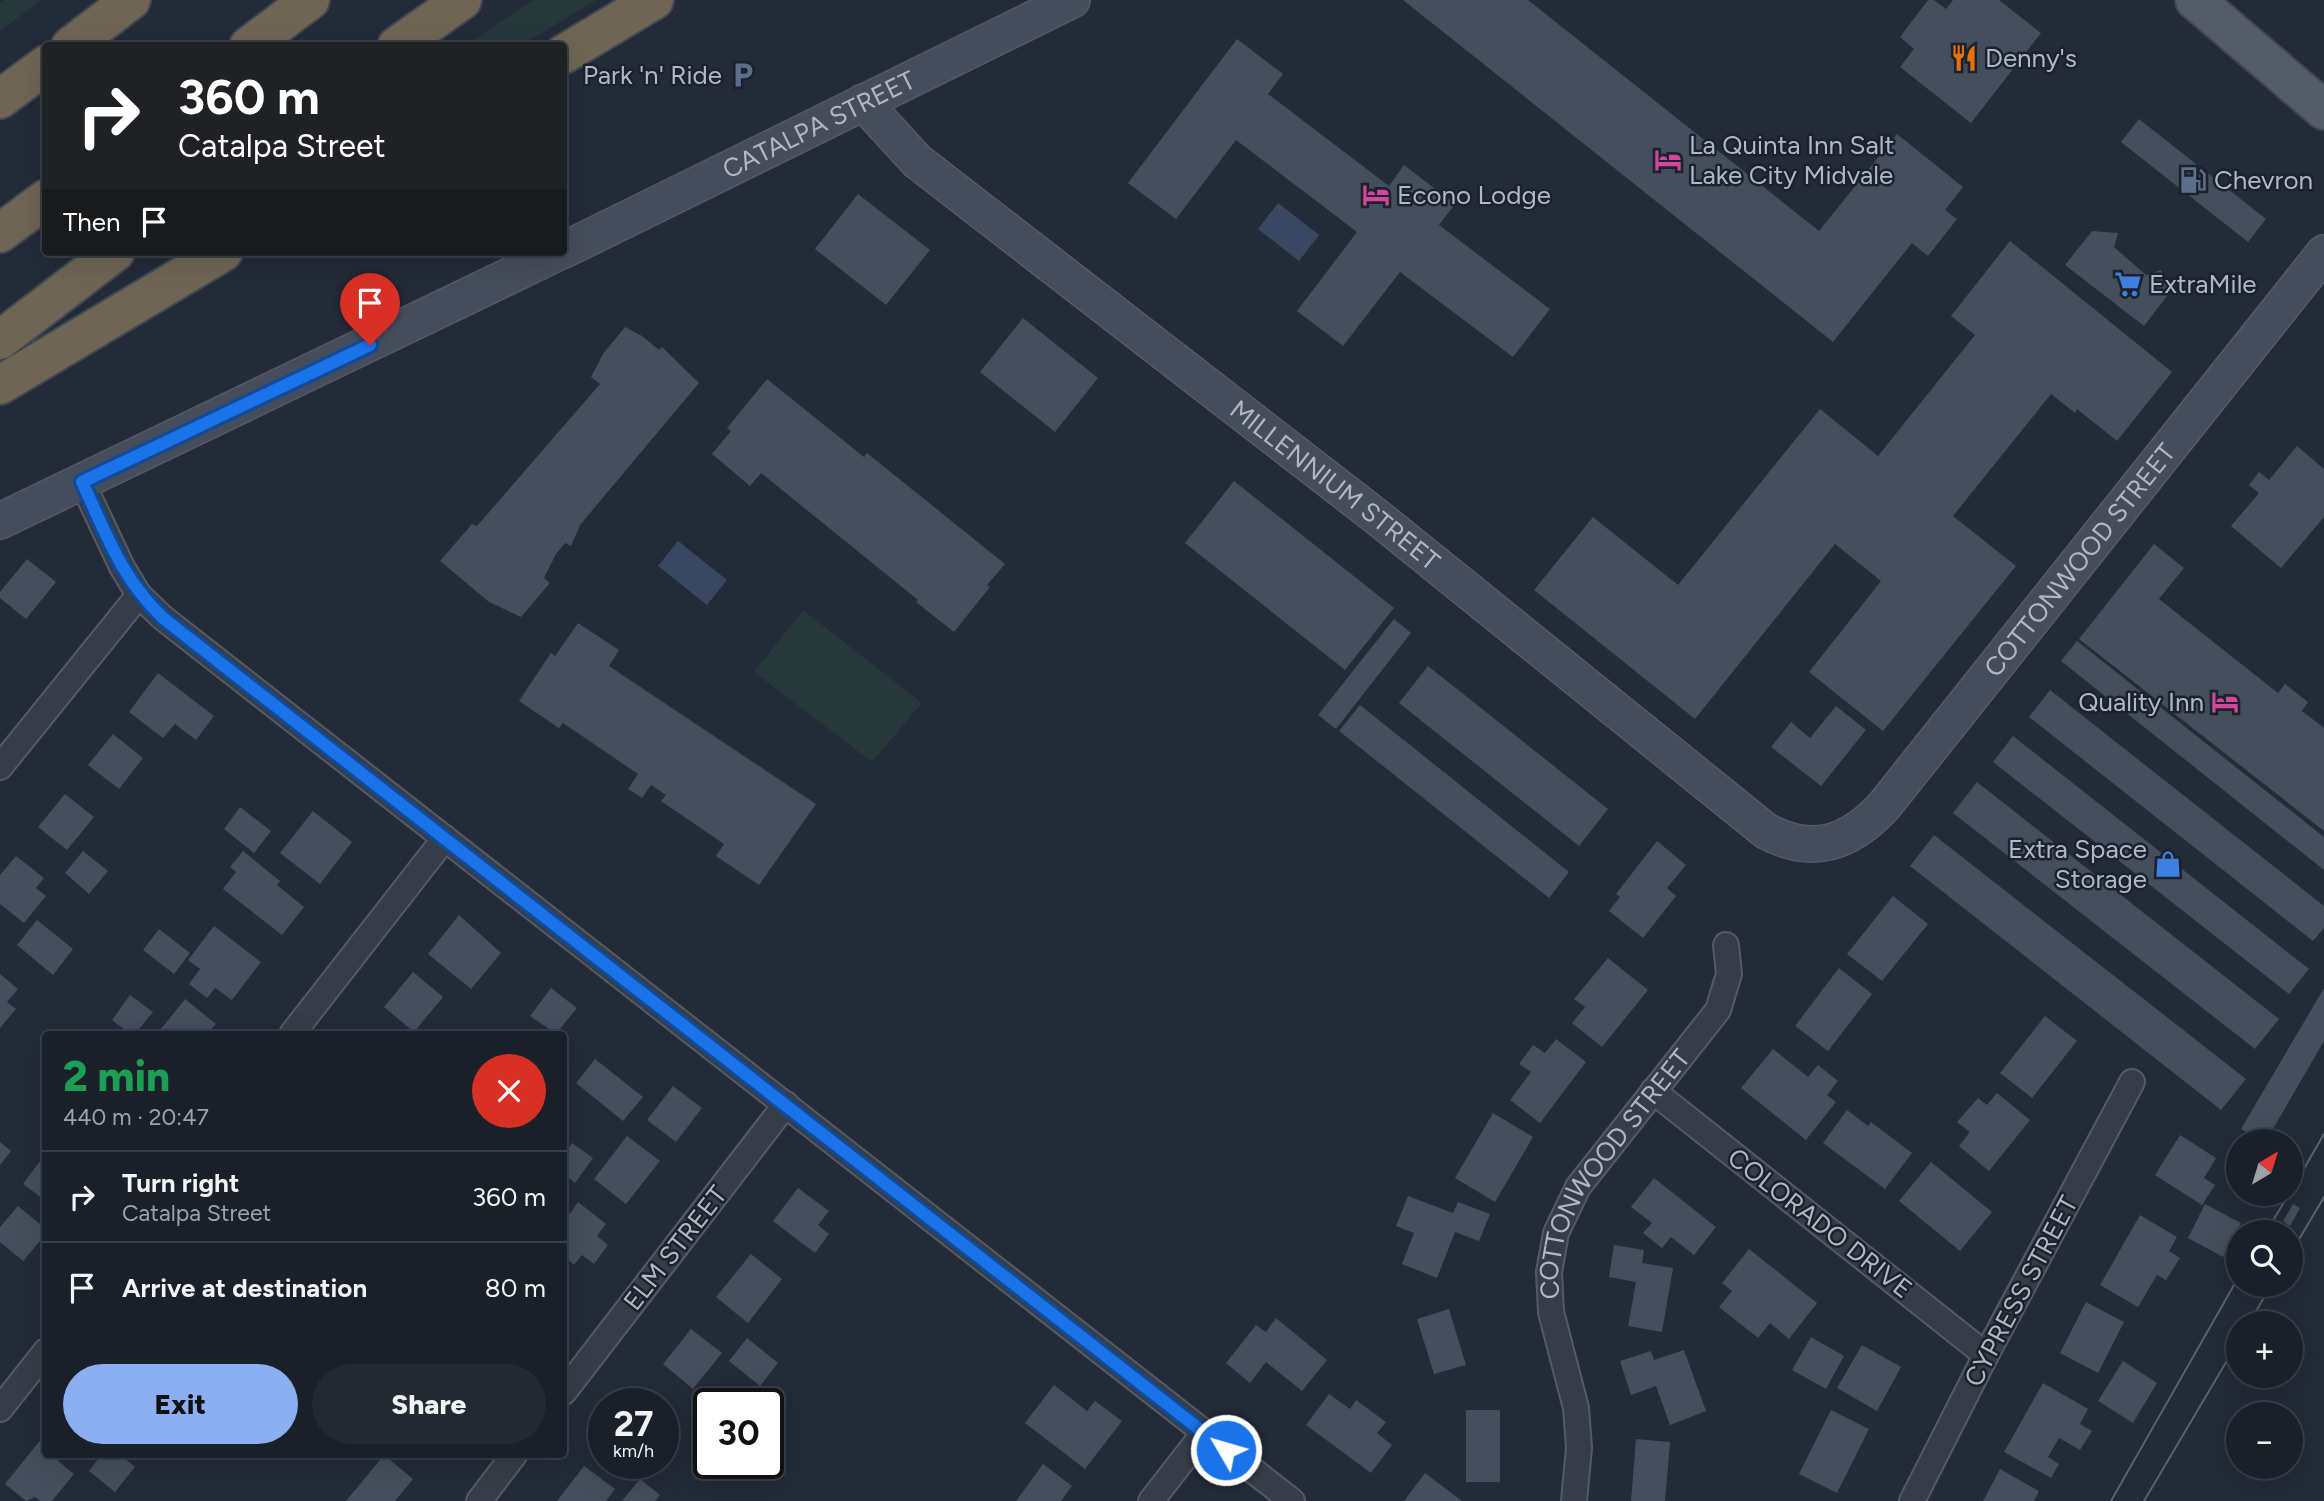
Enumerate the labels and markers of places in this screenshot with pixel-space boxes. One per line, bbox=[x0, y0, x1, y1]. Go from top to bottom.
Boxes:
place label: Denny's bbox=[1985, 42, 2077, 74]
restaurant icon: Denny's bbox=[1949, 43, 1979, 73]
place label: Park 'n' Ride bbox=[583, 59, 722, 91]
parking icon: Park 'n' Ride bbox=[728, 60, 758, 90]
place label: La Quinta Inn Salt Lake City Midvale bbox=[1689, 129, 1894, 191]
hotel icon: La Quinta Inn Salt Lake City Midvale bbox=[1653, 145, 1683, 175]
place label: Chevron bbox=[2214, 164, 2313, 196]
fuel station icon: Chevron bbox=[2178, 165, 2208, 195]
place label: Econo Lodge bbox=[1397, 179, 1551, 211]
hotel icon: Econo Lodge bbox=[1361, 180, 1391, 210]
place label: ExtraMile bbox=[2149, 268, 2257, 300]
supermarket icon: ExtraMile bbox=[2113, 269, 2143, 299]
pin bbox=[340, 273, 400, 345]
place label: Quality Inn bbox=[2078, 686, 2204, 718]
hotel icon: Quality Inn bbox=[2210, 687, 2240, 717]
place label: Extra Space Storage bbox=[2008, 833, 2147, 895]
shop icon: Extra Space Storage bbox=[2153, 849, 2183, 879]

